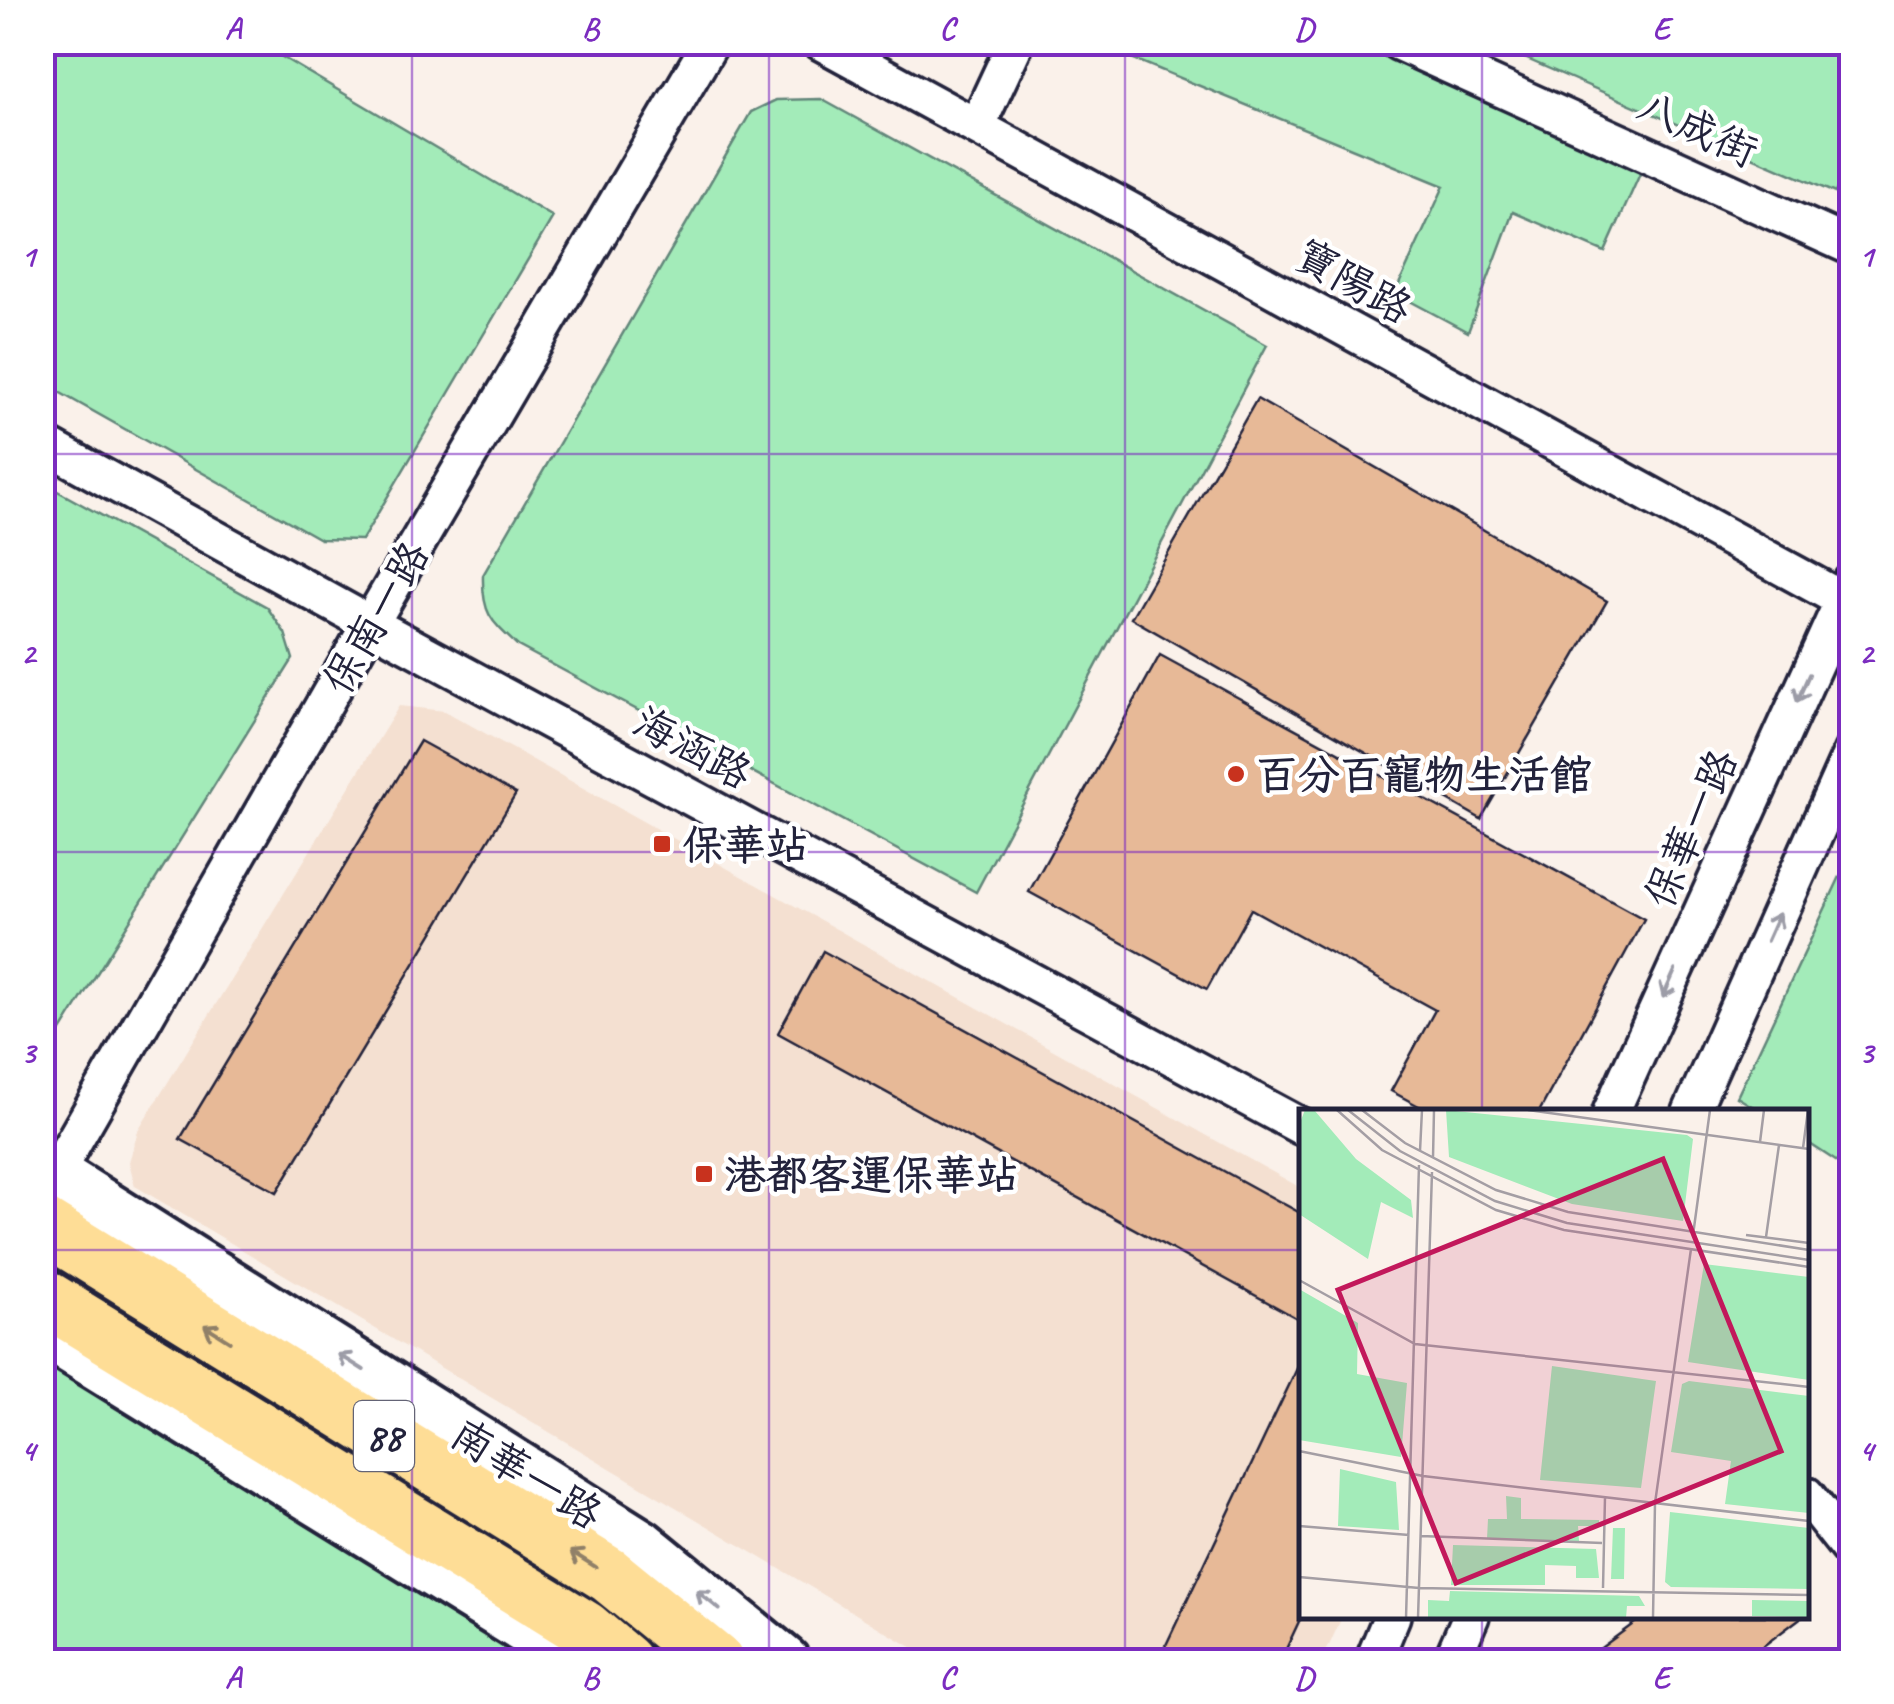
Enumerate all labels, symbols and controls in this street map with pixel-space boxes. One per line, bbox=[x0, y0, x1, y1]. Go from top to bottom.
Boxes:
text: A bbox=[225, 8, 244, 49]
text: B bbox=[582, 8, 601, 49]
text: C bbox=[939, 8, 959, 49]
text: D bbox=[1295, 8, 1317, 49]
text: E bbox=[1652, 8, 1674, 49]
street label: 八成街 bbox=[1629, 80, 1766, 179]
street label: 寶陽路 bbox=[1285, 229, 1421, 336]
text: 1 bbox=[21, 235, 39, 276]
text: 1 bbox=[1859, 235, 1877, 276]
street label: 保南一路 bbox=[311, 532, 441, 704]
text: 2 bbox=[21, 633, 38, 674]
text: 2 bbox=[1859, 633, 1876, 674]
one-way arrow bbox=[1793, 672, 1812, 702]
street label: 海涵路 bbox=[624, 695, 760, 801]
street label: 保華一路 bbox=[1633, 741, 1750, 916]
place label: 百分百寵物生活館 bbox=[1256, 749, 1592, 802]
marker: 百分百寵物生活館 bbox=[1225, 763, 1247, 785]
place label: 保華站 bbox=[682, 819, 808, 872]
marker: 保華站 bbox=[651, 833, 673, 855]
one-way arrow bbox=[1765, 912, 1783, 943]
one-way arrow bbox=[1658, 968, 1677, 998]
text: 3 bbox=[21, 1032, 38, 1073]
text: 3 bbox=[1859, 1032, 1876, 1073]
inset map bbox=[1299, 1109, 1809, 1619]
place label: 港都客運保華站 bbox=[724, 1149, 1018, 1202]
marker: 港都客運保華站 bbox=[693, 1163, 715, 1185]
one-way arrow bbox=[204, 1323, 232, 1343]
one-way arrow bbox=[337, 1352, 365, 1372]
road number: 88 bbox=[354, 1401, 414, 1471]
street label: 南華一路 bbox=[441, 1407, 611, 1541]
text: 4 bbox=[21, 1430, 39, 1471]
text: 4 bbox=[1859, 1430, 1877, 1471]
one-way arrow bbox=[569, 1549, 598, 1570]
one-way arrow bbox=[696, 1589, 722, 1611]
text: A bbox=[225, 1657, 244, 1698]
text: B bbox=[582, 1657, 601, 1698]
text: C bbox=[939, 1657, 959, 1698]
text: D bbox=[1295, 1657, 1317, 1698]
text: E bbox=[1652, 1657, 1674, 1698]

